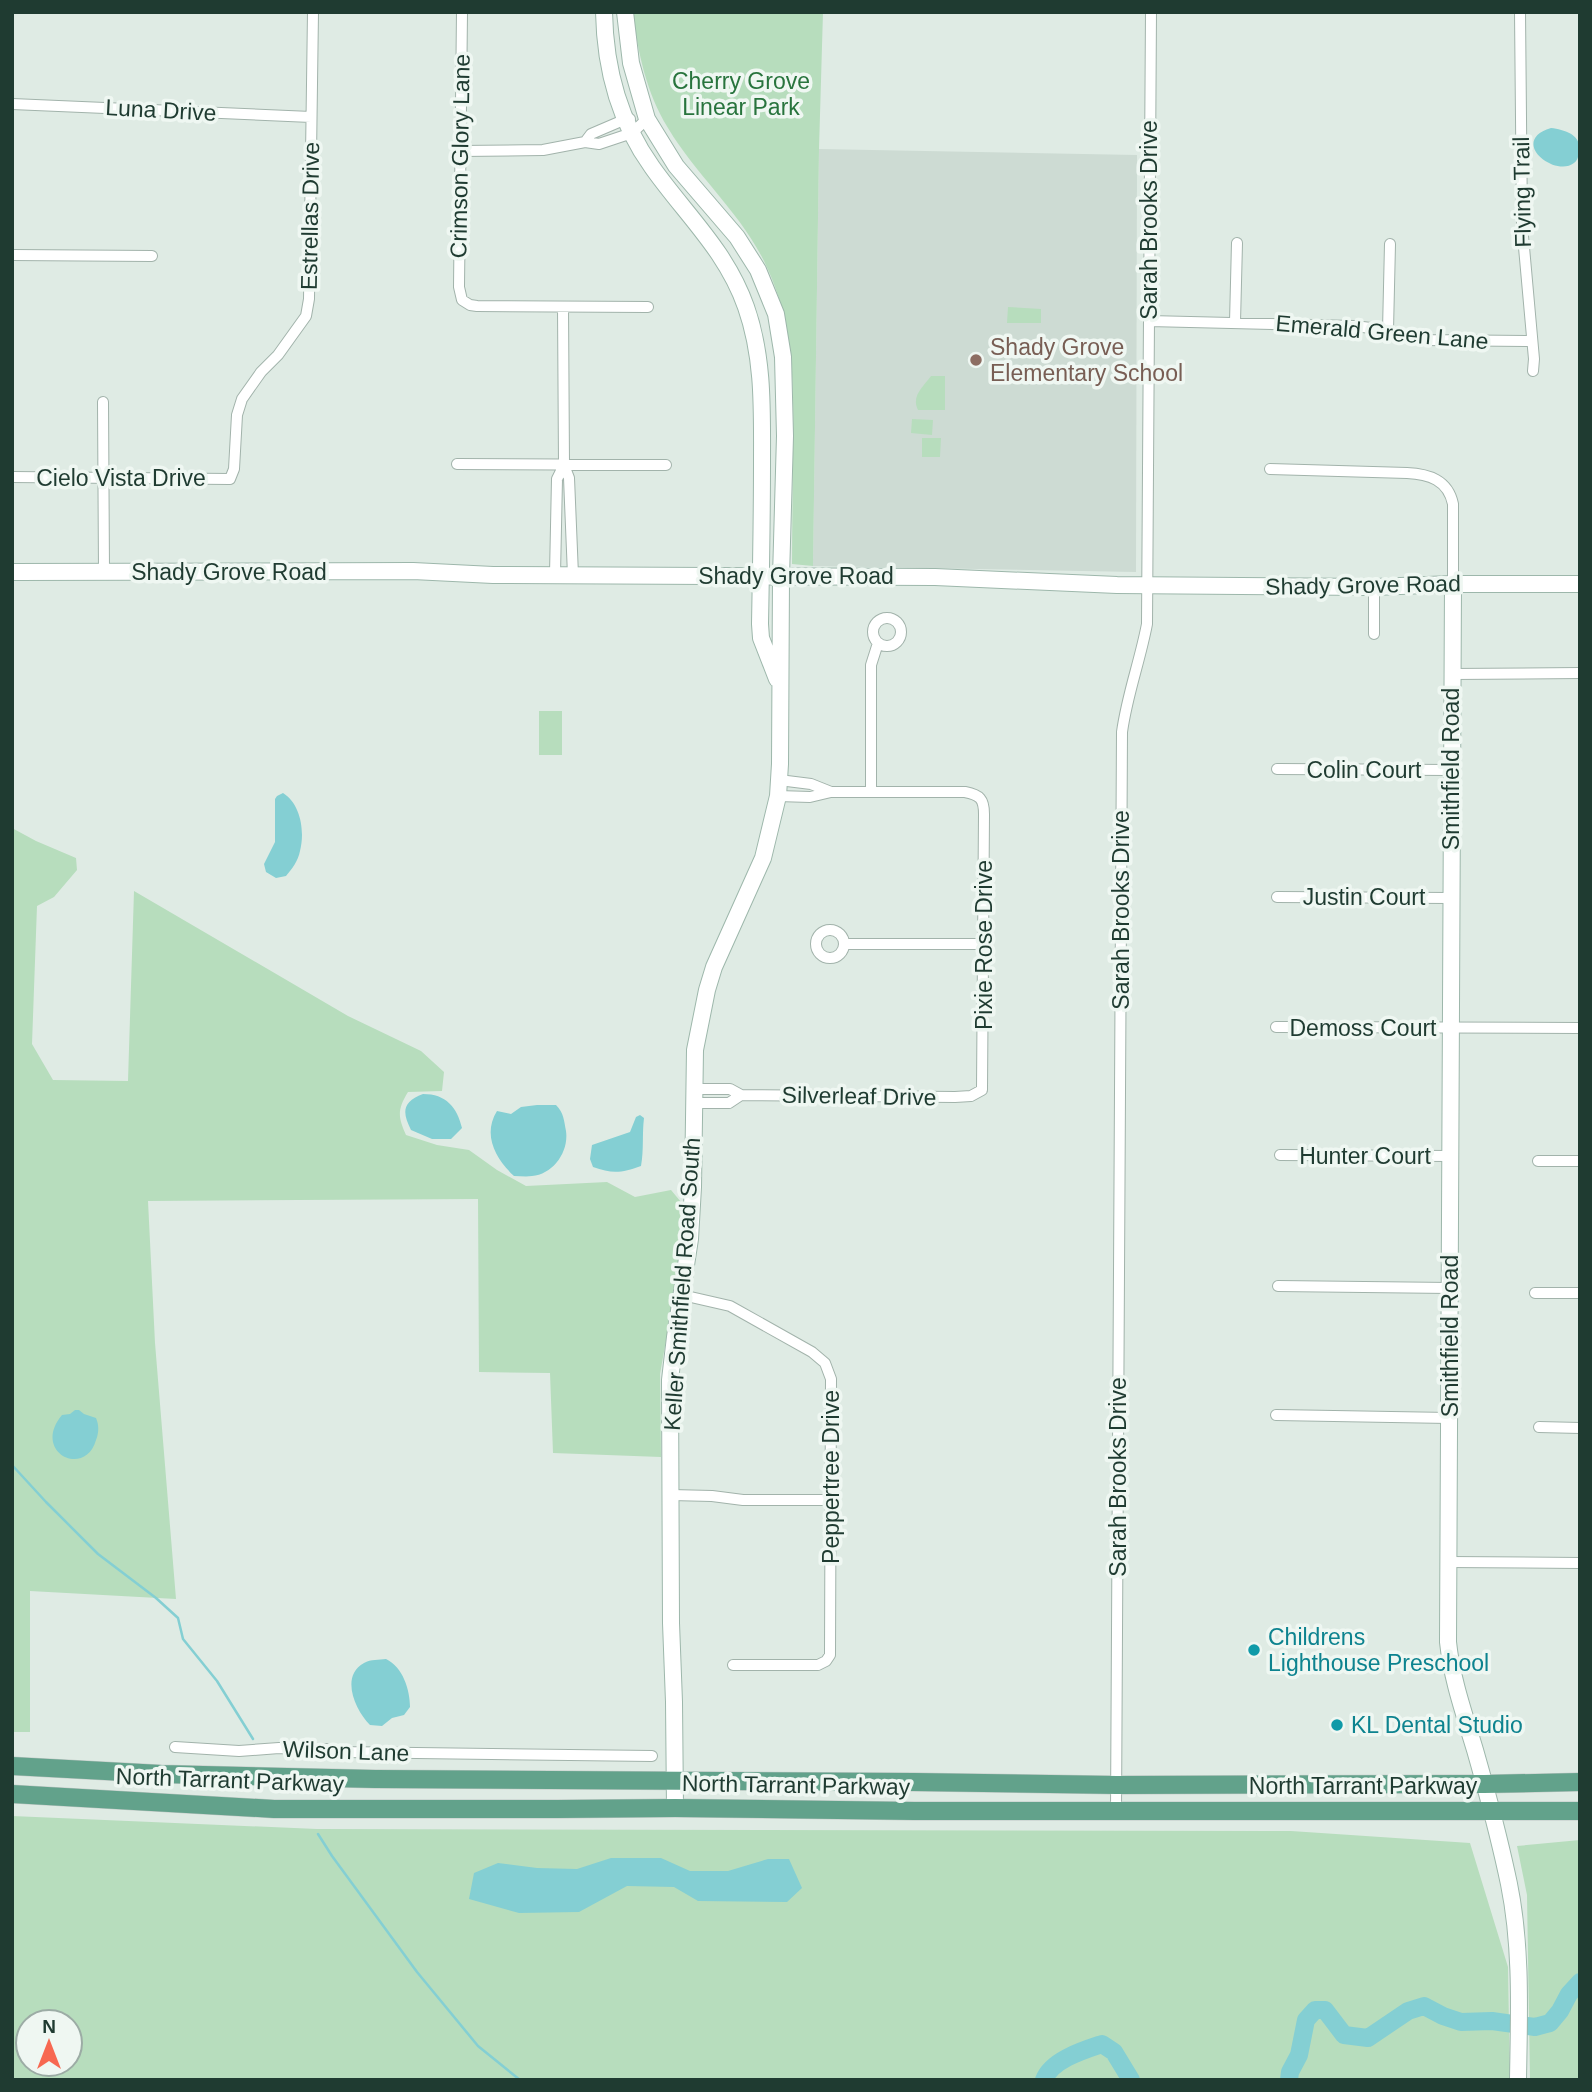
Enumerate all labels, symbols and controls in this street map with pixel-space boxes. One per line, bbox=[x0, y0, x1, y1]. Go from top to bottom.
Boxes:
street label: Crimson Glory Lane bbox=[445, 54, 475, 258]
park label: Cherry Grove Linear Park bbox=[672, 68, 810, 120]
street label: Luna Drive bbox=[105, 94, 217, 126]
street label: Sarah Brooks Drive bbox=[1136, 120, 1162, 320]
street label: Flying Trail bbox=[1508, 136, 1536, 248]
street label: Estrellas Drive bbox=[296, 142, 324, 290]
street label: Emerald Green Lane bbox=[1275, 310, 1489, 354]
place label: Shady Grove Elementary School bbox=[990, 334, 1183, 386]
marker: Shady Grove Elementary School bbox=[968, 352, 984, 368]
street label: Cielo Vista Drive bbox=[36, 465, 206, 491]
street label: Shady Grove Road bbox=[131, 559, 327, 585]
street label: Shady Grove Road bbox=[698, 563, 894, 589]
street label: Shady Grove Road bbox=[1265, 570, 1461, 600]
street label: Smithfield Road bbox=[1438, 688, 1464, 850]
street label: Colin Court bbox=[1306, 757, 1422, 783]
street label: Sarah Brooks Drive bbox=[1108, 810, 1134, 1010]
street label: Pixie Rose Drive bbox=[971, 860, 997, 1030]
street label: Justin Court bbox=[1303, 884, 1426, 910]
street label: Demoss Court bbox=[1290, 1015, 1437, 1041]
street label: Silverleaf Drive bbox=[781, 1082, 937, 1110]
street label: Keller Smithfield Road South bbox=[659, 1136, 705, 1432]
street label: Hunter Court bbox=[1299, 1143, 1431, 1169]
street label: Smithfield Road bbox=[1437, 1255, 1463, 1417]
street label: Sarah Brooks Drive bbox=[1105, 1377, 1131, 1577]
street label: Peppertree Drive bbox=[818, 1390, 844, 1564]
place label: Childrens Lighthouse Preschool bbox=[1268, 1624, 1489, 1676]
marker: Childrens Lighthouse Preschool bbox=[1246, 1642, 1262, 1658]
place label: KL Dental Studio bbox=[1351, 1712, 1523, 1738]
marker: KL Dental Studio bbox=[1329, 1717, 1345, 1733]
street label: Wilson Lane bbox=[282, 1736, 410, 1766]
street label: North Tarrant Parkway bbox=[115, 1763, 345, 1797]
street label: North Tarrant Parkway bbox=[682, 1770, 911, 1800]
street label: North Tarrant Parkway bbox=[1249, 1773, 1478, 1799]
north arrow bbox=[14, 2008, 84, 2078]
text: N bbox=[42, 2016, 56, 2037]

